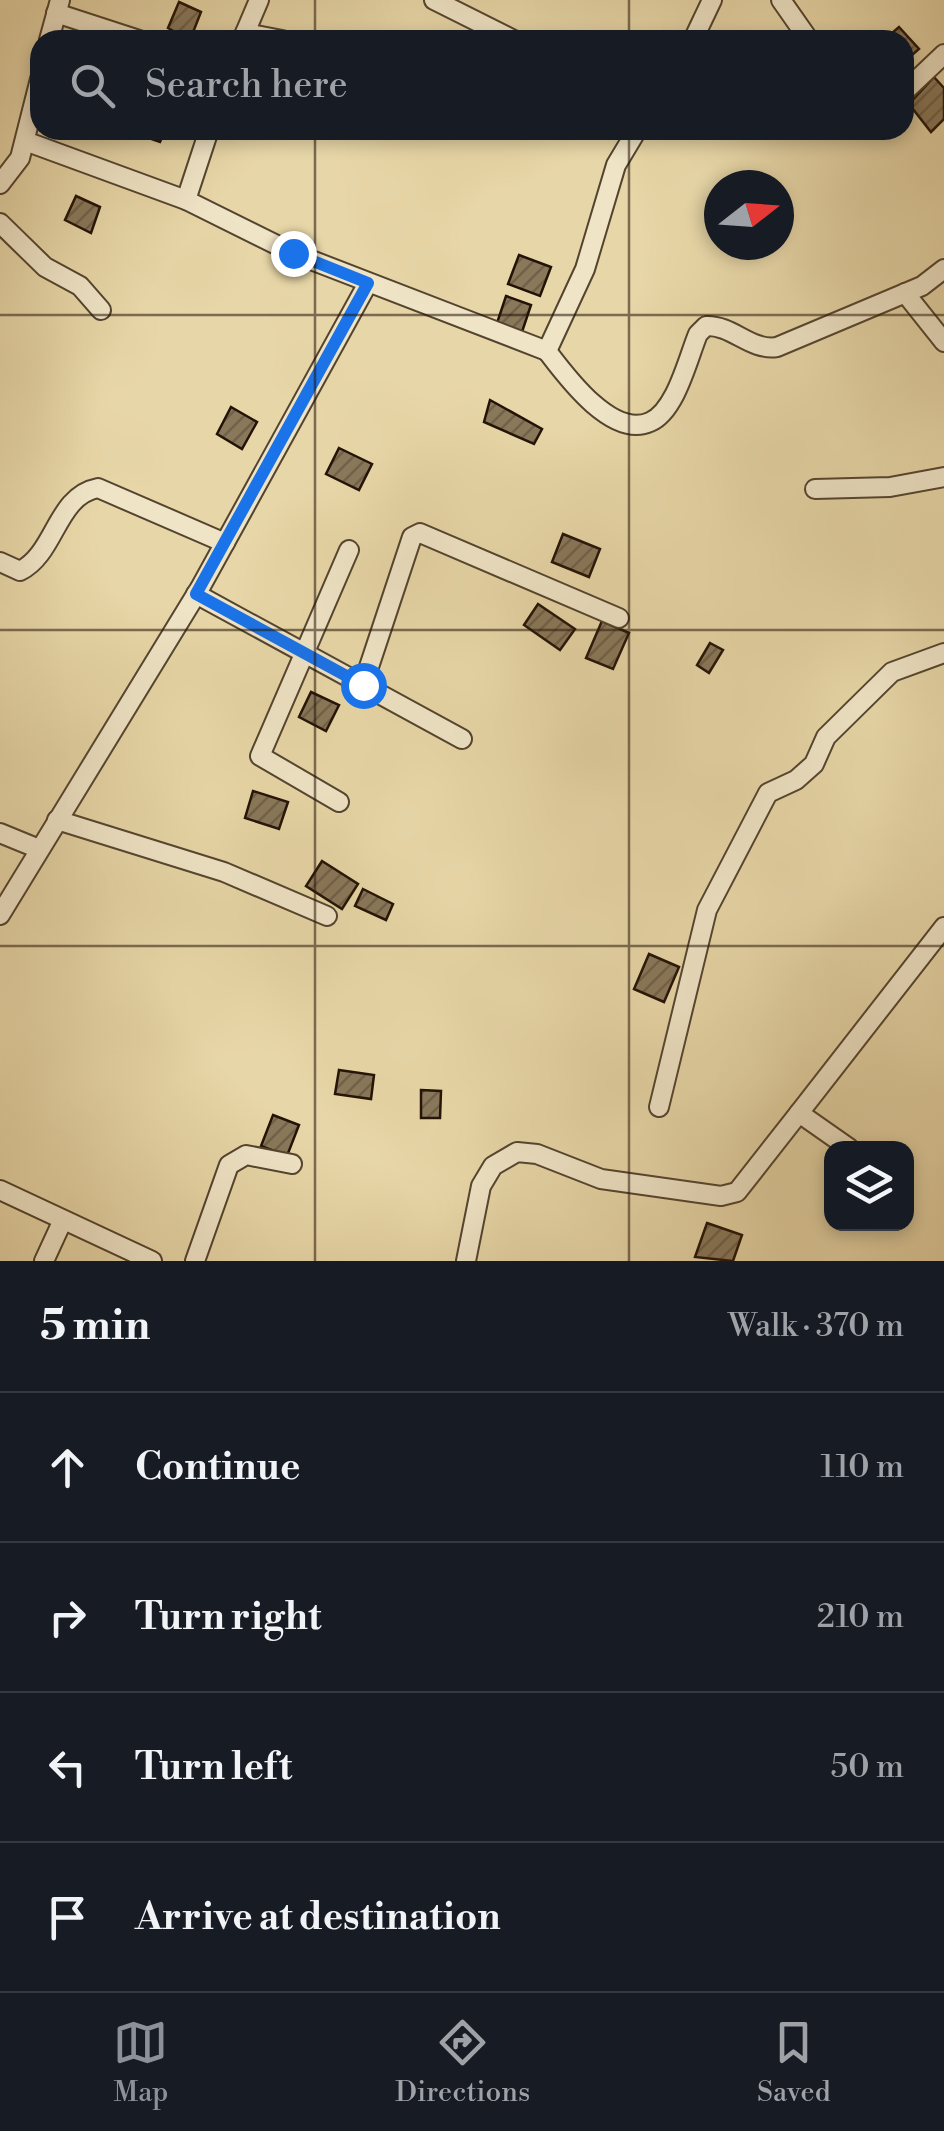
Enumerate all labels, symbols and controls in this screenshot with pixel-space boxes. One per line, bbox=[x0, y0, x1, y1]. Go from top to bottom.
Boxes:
search box bbox=[30, 30, 914, 140]
icon: search bbox=[65, 58, 120, 113]
text: Search here bbox=[145, 62, 348, 109]
north arrow bbox=[704, 170, 794, 260]
route end bbox=[271, 231, 317, 277]
route start bbox=[341, 663, 387, 709]
map controls bbox=[824, 1141, 914, 1231]
button: layers bbox=[824, 1141, 914, 1231]
text: 5 min bbox=[40, 1300, 150, 1353]
text: Walk · 370 m bbox=[728, 1306, 904, 1346]
icon: ahead bbox=[40, 1440, 95, 1495]
text: Continue bbox=[135, 1444, 300, 1491]
text: 110 m bbox=[821, 1447, 904, 1487]
icon: right bbox=[40, 1590, 95, 1645]
text: Turn right bbox=[135, 1594, 321, 1641]
text: 210 m bbox=[817, 1597, 904, 1637]
icon: left bbox=[40, 1740, 95, 1795]
text: Turn left bbox=[135, 1744, 292, 1791]
text: 50 m bbox=[831, 1747, 904, 1787]
icon: arrive bbox=[40, 1890, 95, 1945]
text: Arrive at destination bbox=[135, 1894, 501, 1941]
tab: Map bbox=[113, 2015, 168, 2110]
tab: Directions bbox=[395, 2015, 530, 2110]
tab: Saved bbox=[757, 2015, 831, 2110]

